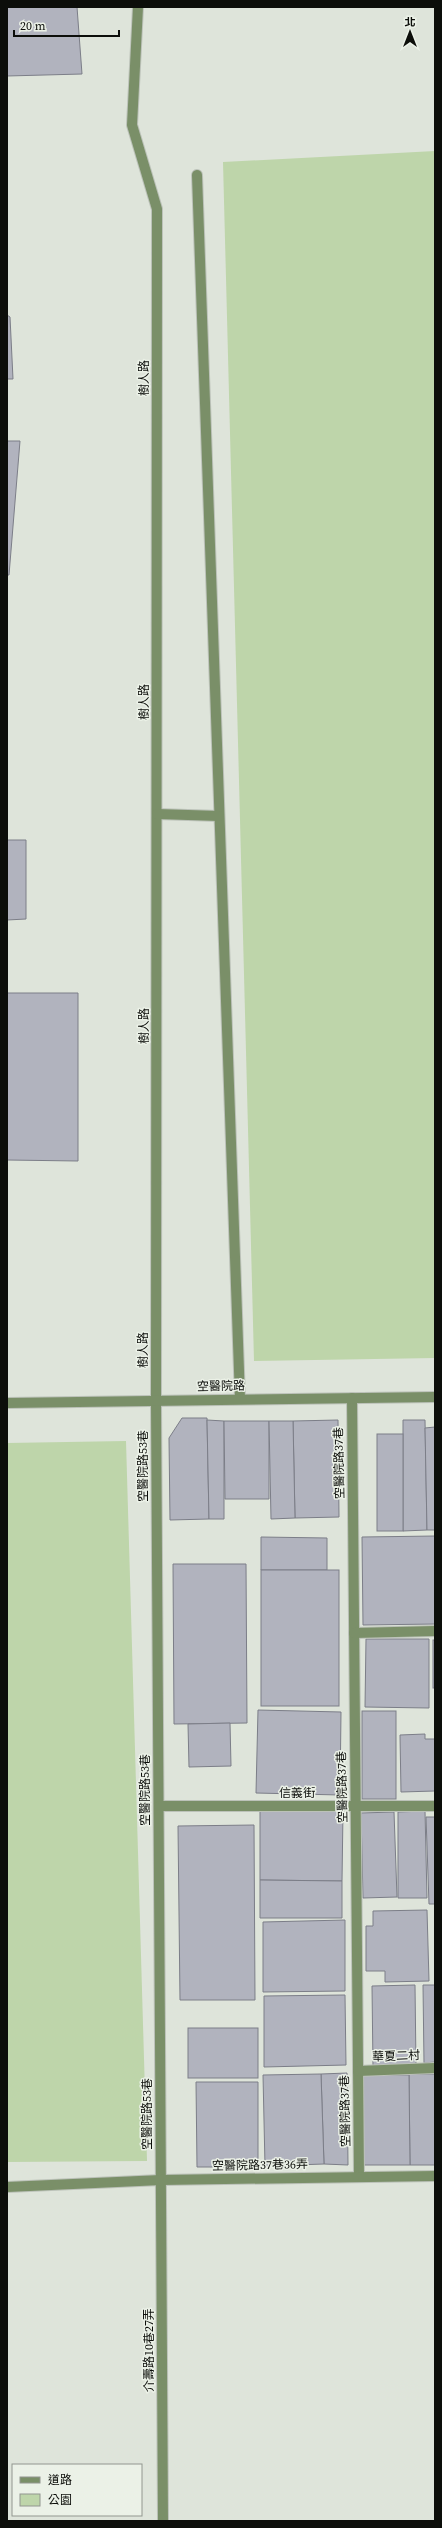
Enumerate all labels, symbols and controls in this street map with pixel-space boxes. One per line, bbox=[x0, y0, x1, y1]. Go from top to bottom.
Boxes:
scale bar bbox=[14, 12, 119, 38]
north arrow bbox=[390, 12, 430, 52]
text: 北 bbox=[405, 15, 416, 30]
text: 20 m bbox=[20, 18, 46, 34]
street label: 樹人路 bbox=[136, 360, 152, 396]
street label: 樹人路 bbox=[136, 684, 152, 720]
street label: 樹人路 bbox=[136, 1008, 152, 1044]
street label: 樹人路 bbox=[135, 1332, 151, 1368]
street label: 空醫院路 bbox=[197, 1378, 245, 1394]
street label: 空醫院路37巷 bbox=[330, 1427, 348, 1499]
street label: 空醫院路53巷 bbox=[135, 1430, 151, 1502]
street label: 空醫院路37巷 bbox=[333, 1751, 351, 1823]
street label: 空醫院路53巷 bbox=[137, 1754, 153, 1826]
street label: 信義街 bbox=[279, 1785, 315, 1801]
street label: 華夏二村 bbox=[372, 2047, 421, 2065]
street label: 空醫院路37巷 bbox=[336, 2075, 354, 2147]
street label: 空醫院路53巷 bbox=[139, 2078, 155, 2150]
street label: 空醫院路37巷36弄 bbox=[212, 2156, 308, 2174]
street label: 介壽路10巷27弄 bbox=[141, 2308, 157, 2392]
legend bbox=[12, 2464, 142, 2516]
text: 道路 bbox=[48, 2472, 72, 2488]
text: 公園 bbox=[48, 2492, 72, 2508]

